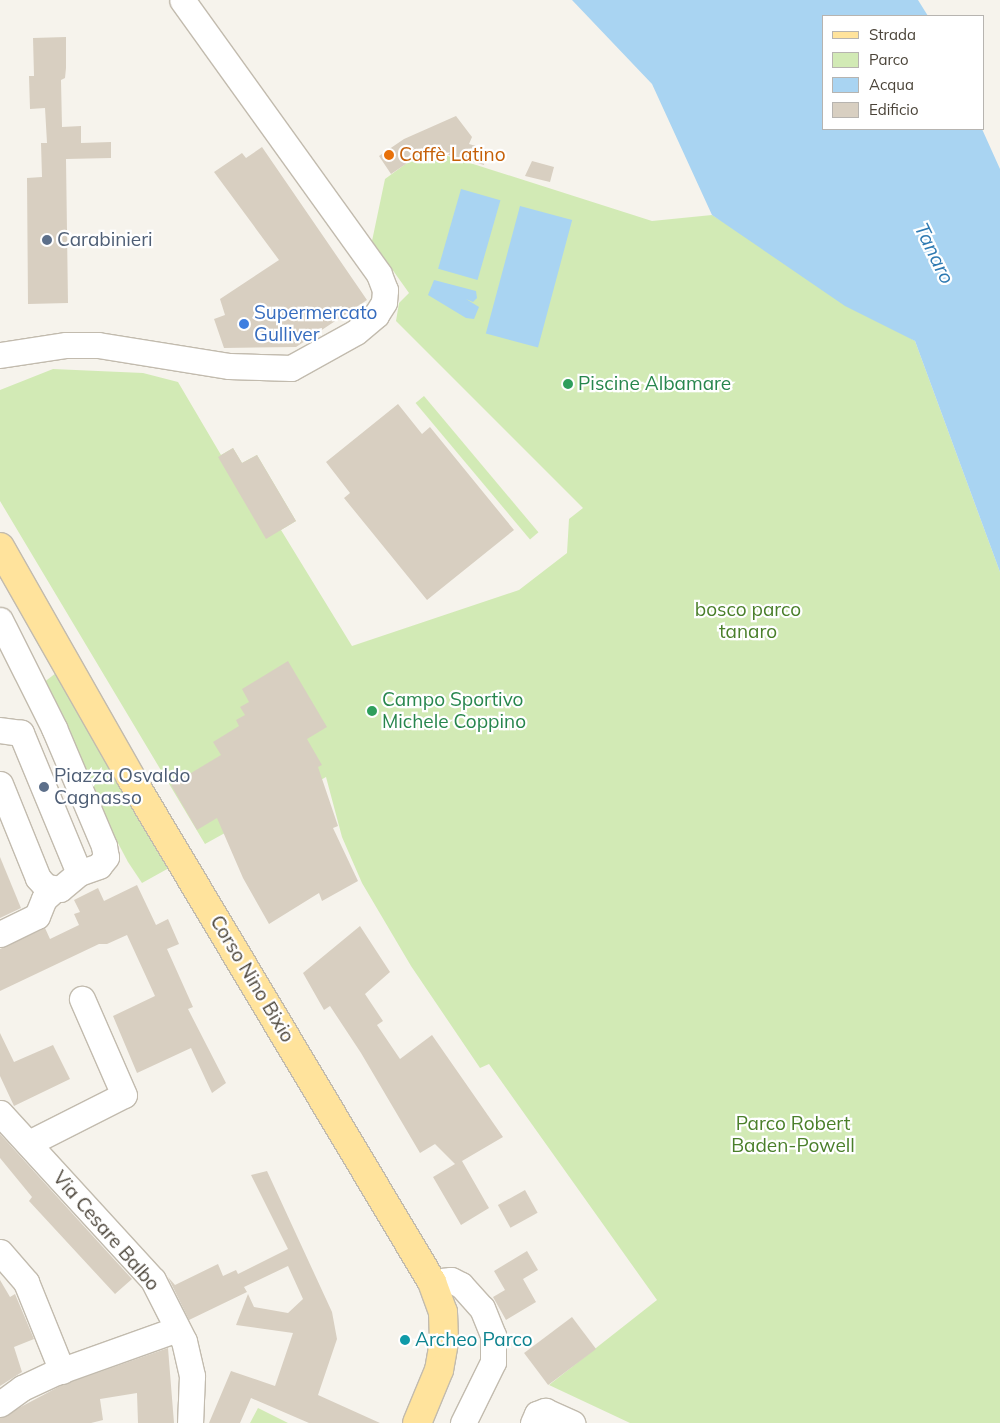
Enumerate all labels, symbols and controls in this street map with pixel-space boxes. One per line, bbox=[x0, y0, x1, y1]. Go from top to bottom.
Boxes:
legend bbox=[822, 15, 985, 130]
text: Strada bbox=[869, 25, 916, 44]
text: Parco bbox=[869, 50, 909, 69]
text: Acqua bbox=[869, 75, 914, 94]
text: Edificio bbox=[869, 100, 919, 119]
place label: Caffè Latino bbox=[399, 144, 506, 166]
marker: Caffè Latino bbox=[383, 149, 395, 161]
water label: Tanaro bbox=[910, 219, 960, 287]
place label: Carabinieri bbox=[57, 229, 153, 251]
marker: Carabinieri bbox=[41, 234, 53, 246]
place label: Supermercato Gulliver bbox=[254, 302, 377, 346]
marker: Supermercato Gulliver bbox=[238, 318, 250, 330]
place label: Piscine Albamare bbox=[578, 373, 731, 395]
marker: Piscine Albamare bbox=[562, 378, 574, 390]
park label: bosco parco tanaro bbox=[695, 599, 801, 643]
place label: Campo Sportivo Michele Coppino bbox=[382, 689, 526, 733]
marker: Campo Sportivo Michele Coppino bbox=[366, 705, 378, 717]
place label: Piazza Osvaldo Cagnasso bbox=[54, 765, 190, 809]
marker: Piazza Osvaldo Cagnasso bbox=[38, 781, 50, 793]
street label: Corso Nino Bixio bbox=[205, 911, 299, 1047]
park label: Parco Robert Baden-Powell bbox=[731, 1113, 855, 1157]
street label: Via Cesare Balbo bbox=[48, 1167, 164, 1295]
place label: Archeo Parco bbox=[415, 1329, 533, 1351]
marker: Archeo Parco bbox=[399, 1334, 411, 1346]

